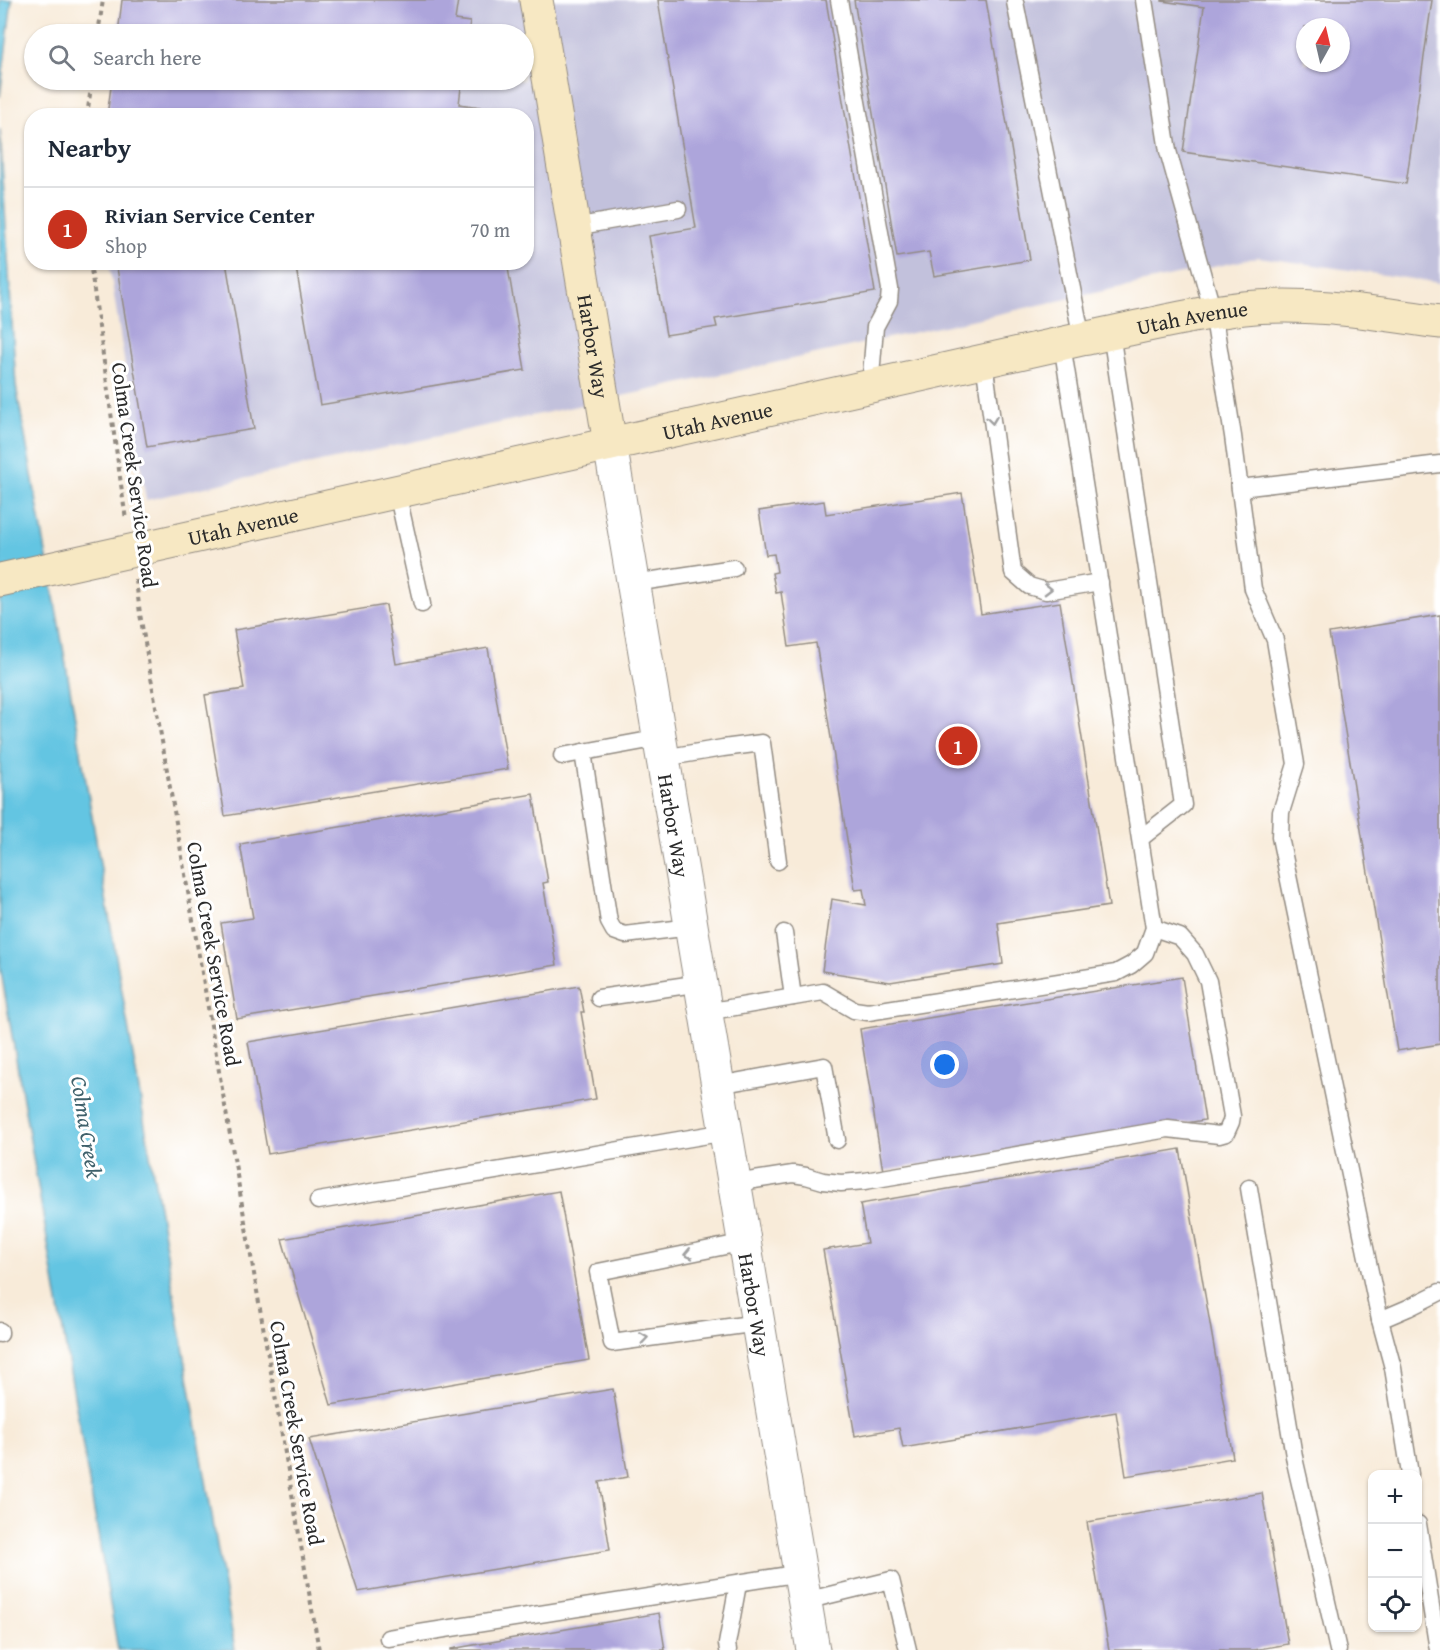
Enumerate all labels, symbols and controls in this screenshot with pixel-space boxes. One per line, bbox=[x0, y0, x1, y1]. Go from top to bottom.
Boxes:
north arrow bbox=[1296, 18, 1350, 72]
search box bbox=[24, 24, 534, 90]
icon: search bbox=[45, 41, 78, 74]
text: Search here bbox=[93, 41, 202, 73]
text: Nearby bbox=[48, 128, 131, 167]
text: Rivian Service Center bbox=[105, 199, 315, 231]
text: 1 bbox=[62, 215, 73, 244]
text: 70 m bbox=[470, 215, 510, 244]
text: Shop bbox=[105, 231, 147, 260]
street label: Harbor Way bbox=[570, 292, 618, 401]
street label: Utah Avenue bbox=[1134, 292, 1249, 342]
street label: Colma Creek Service Road bbox=[104, 360, 166, 590]
street label: Utah Avenue bbox=[659, 393, 776, 448]
one-way arrow bbox=[985, 416, 997, 425]
street label: Utah Avenue bbox=[185, 499, 301, 553]
one-way arrow bbox=[1044, 583, 1053, 595]
pin: 1 bbox=[938, 724, 978, 768]
street label: Harbor Way bbox=[650, 771, 698, 880]
street label: Colma Creek Service Road bbox=[179, 839, 249, 1069]
your location bbox=[930, 1050, 959, 1079]
water label: Colma Creek bbox=[63, 1074, 111, 1181]
one-way arrow bbox=[683, 1247, 693, 1260]
street label: Harbor Way bbox=[731, 1251, 779, 1360]
street label: Colma Creek Service Road bbox=[262, 1318, 332, 1548]
one-way arrow bbox=[639, 1333, 648, 1345]
map controls bbox=[1368, 1470, 1422, 1632]
button: + bbox=[1368, 1470, 1422, 1524]
button: − bbox=[1368, 1524, 1422, 1578]
button: locate bbox=[1368, 1578, 1422, 1632]

